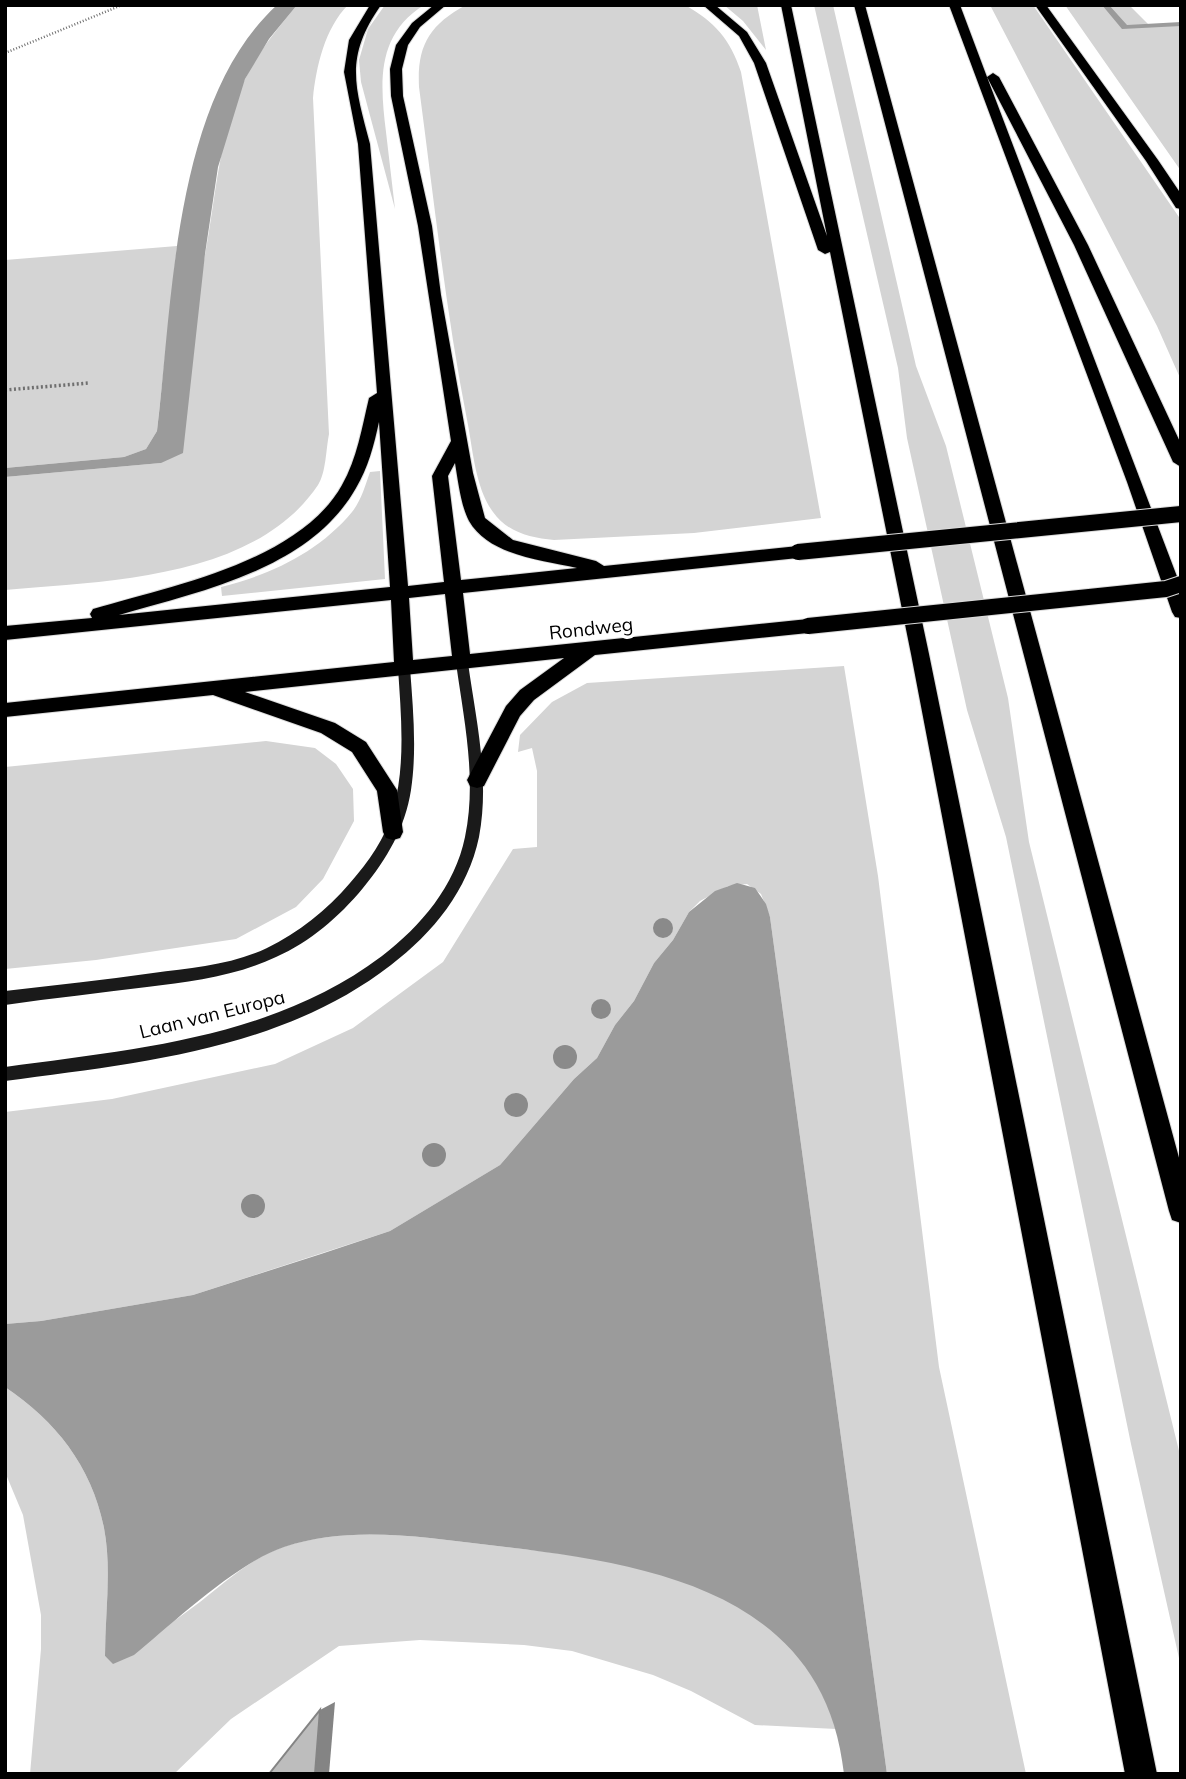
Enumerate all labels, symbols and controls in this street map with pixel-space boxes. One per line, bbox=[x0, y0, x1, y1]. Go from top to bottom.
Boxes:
street label: Rondweg bbox=[548, 612, 634, 644]
street label: Laan van Europa bbox=[137, 984, 287, 1044]

